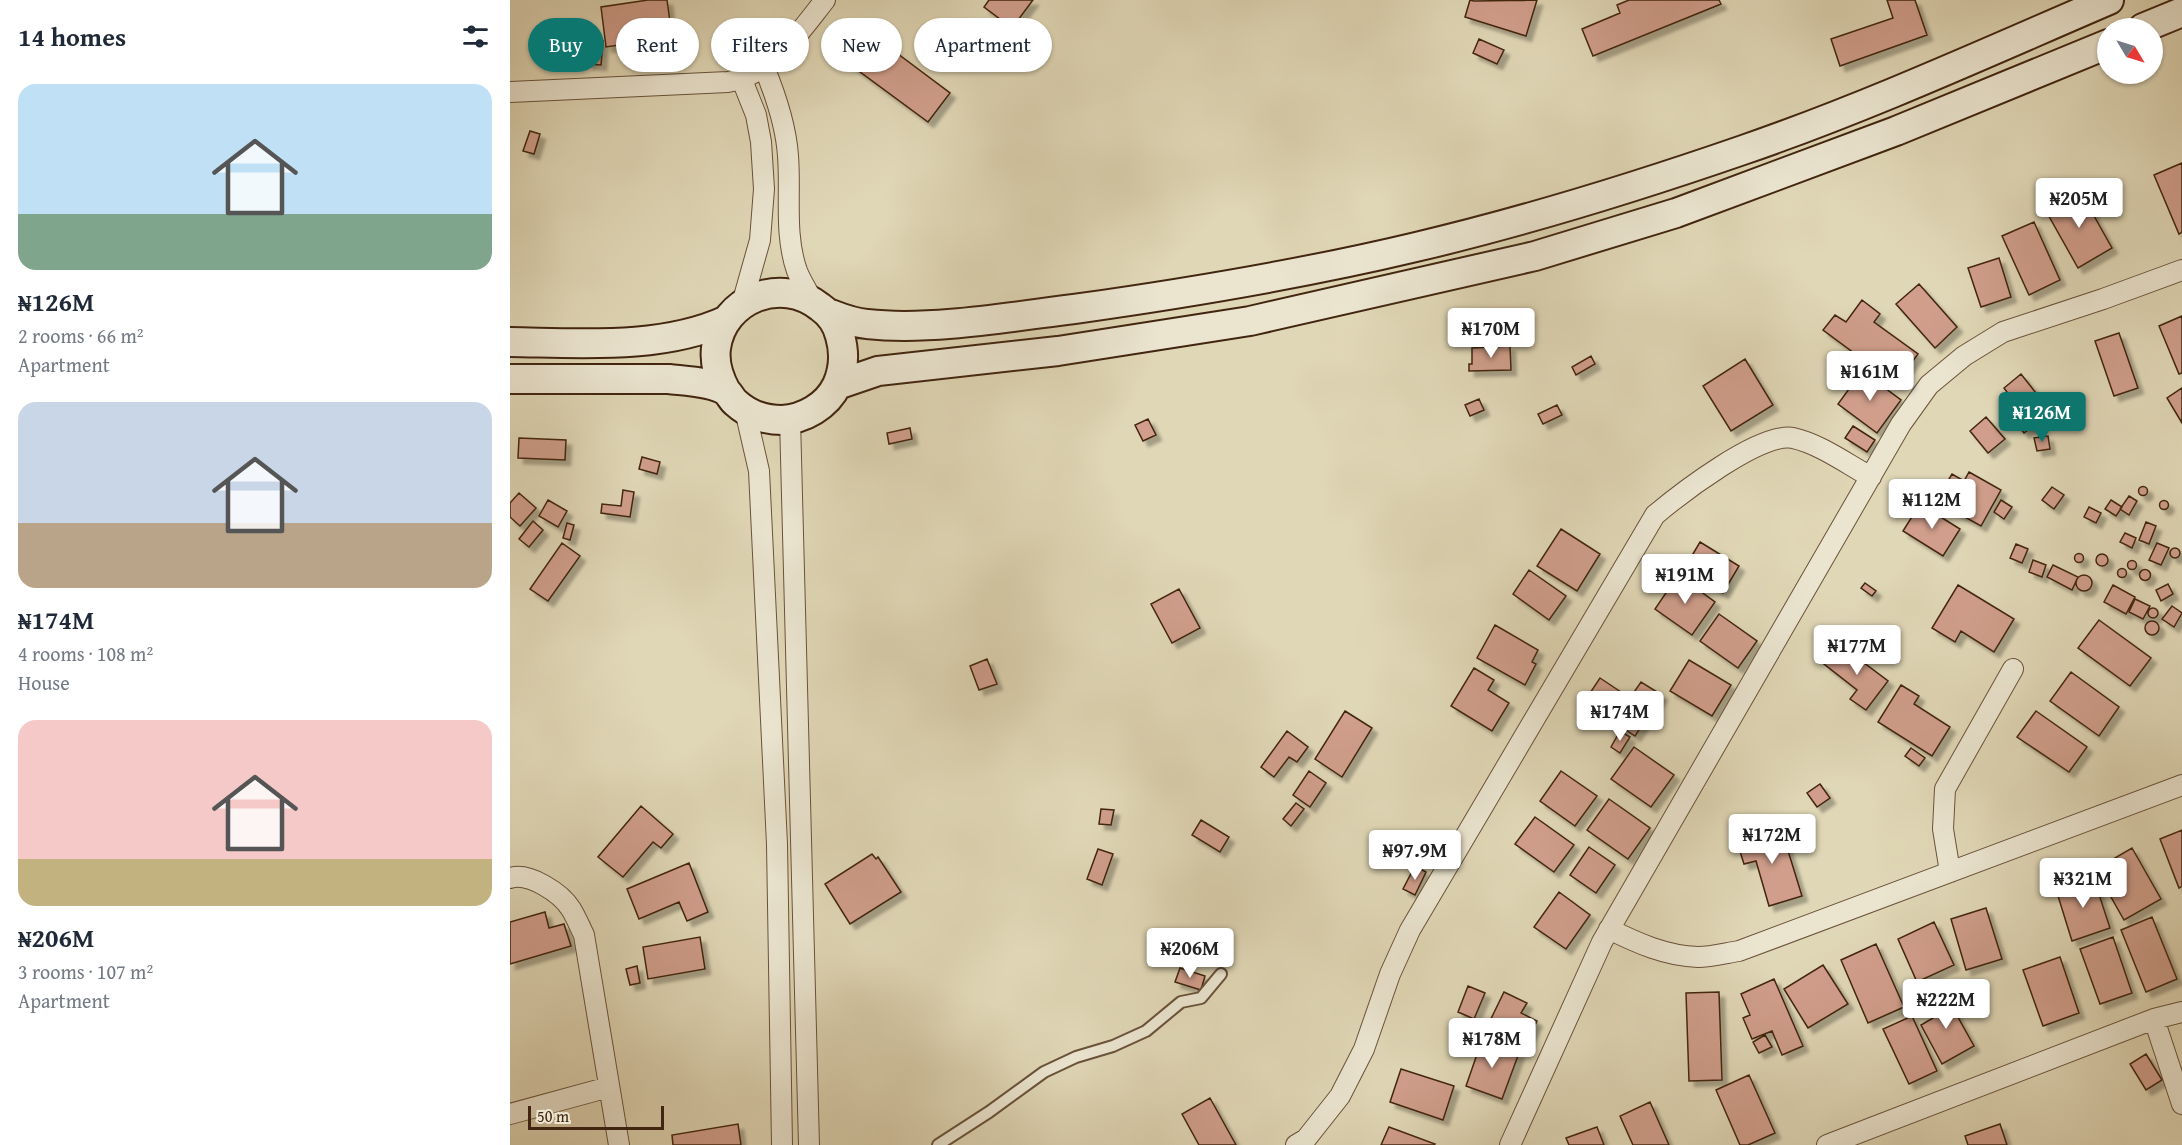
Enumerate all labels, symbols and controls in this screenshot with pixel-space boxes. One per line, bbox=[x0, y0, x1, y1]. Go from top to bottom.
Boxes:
text: 14 homes bbox=[18, 17, 126, 56]
chip: Buy bbox=[528, 18, 604, 72]
chip: Rent bbox=[616, 18, 699, 72]
chip: Filters bbox=[711, 18, 809, 72]
chip: New bbox=[821, 18, 902, 72]
chip: Apartment bbox=[914, 18, 1052, 72]
north arrow bbox=[2097, 18, 2163, 84]
map controls bbox=[2097, 18, 2163, 84]
icon: filters bbox=[459, 20, 492, 53]
icon: home bbox=[201, 123, 309, 231]
pin: ₦205M bbox=[2037, 178, 2121, 229]
text: ₦205M bbox=[2050, 183, 2108, 212]
text: ₦126M bbox=[18, 282, 94, 321]
pin: ₦170M bbox=[1449, 308, 1533, 359]
text: ₦170M bbox=[1462, 313, 1520, 342]
text: 2 rooms · 66 m² bbox=[18, 321, 144, 350]
text: Apartment bbox=[18, 350, 110, 379]
pin: ₦161M bbox=[1828, 351, 1912, 402]
text: ₦161M bbox=[1841, 356, 1899, 385]
pin: ₦126M bbox=[2000, 392, 2084, 443]
text: ₦126M bbox=[2013, 397, 2071, 426]
icon: home bbox=[201, 441, 309, 549]
pin: ₦112M bbox=[1890, 479, 1974, 530]
text: ₦112M bbox=[1903, 484, 1961, 513]
pin: ₦191M bbox=[1643, 554, 1727, 605]
text: ₦191M bbox=[1656, 559, 1714, 588]
text: ₦174M bbox=[18, 600, 94, 639]
pin: ₦177M bbox=[1815, 625, 1899, 676]
text: ₦177M bbox=[1828, 630, 1886, 659]
text: 4 rooms · 108 m² bbox=[18, 639, 153, 668]
text: House bbox=[18, 668, 70, 697]
pin: ₦174M bbox=[1578, 691, 1662, 742]
text: ₦174M bbox=[1591, 696, 1649, 725]
icon: home bbox=[201, 759, 309, 867]
pin: ₦172M bbox=[1730, 814, 1814, 865]
text: ₦172M bbox=[1743, 819, 1801, 848]
pin: ₦97.9M bbox=[1366, 830, 1464, 881]
text: ₦97.9M bbox=[1383, 835, 1447, 864]
pin: ₦321M bbox=[2041, 858, 2125, 909]
text: ₦321M bbox=[2054, 863, 2112, 892]
text: ₦206M bbox=[18, 918, 94, 957]
pin: ₦206M bbox=[1148, 928, 1232, 979]
text: ₦206M bbox=[1161, 933, 1219, 962]
text: 3 rooms · 107 m² bbox=[18, 957, 153, 986]
pin: ₦222M bbox=[1904, 979, 1988, 1030]
text: ₦222M bbox=[1917, 984, 1975, 1013]
text: Apartment bbox=[18, 986, 110, 1015]
pin: ₦178M bbox=[1450, 1018, 1534, 1069]
text: ₦178M bbox=[1463, 1023, 1521, 1052]
scale bar bbox=[528, 1103, 664, 1130]
text: 50 m bbox=[537, 1104, 569, 1128]

